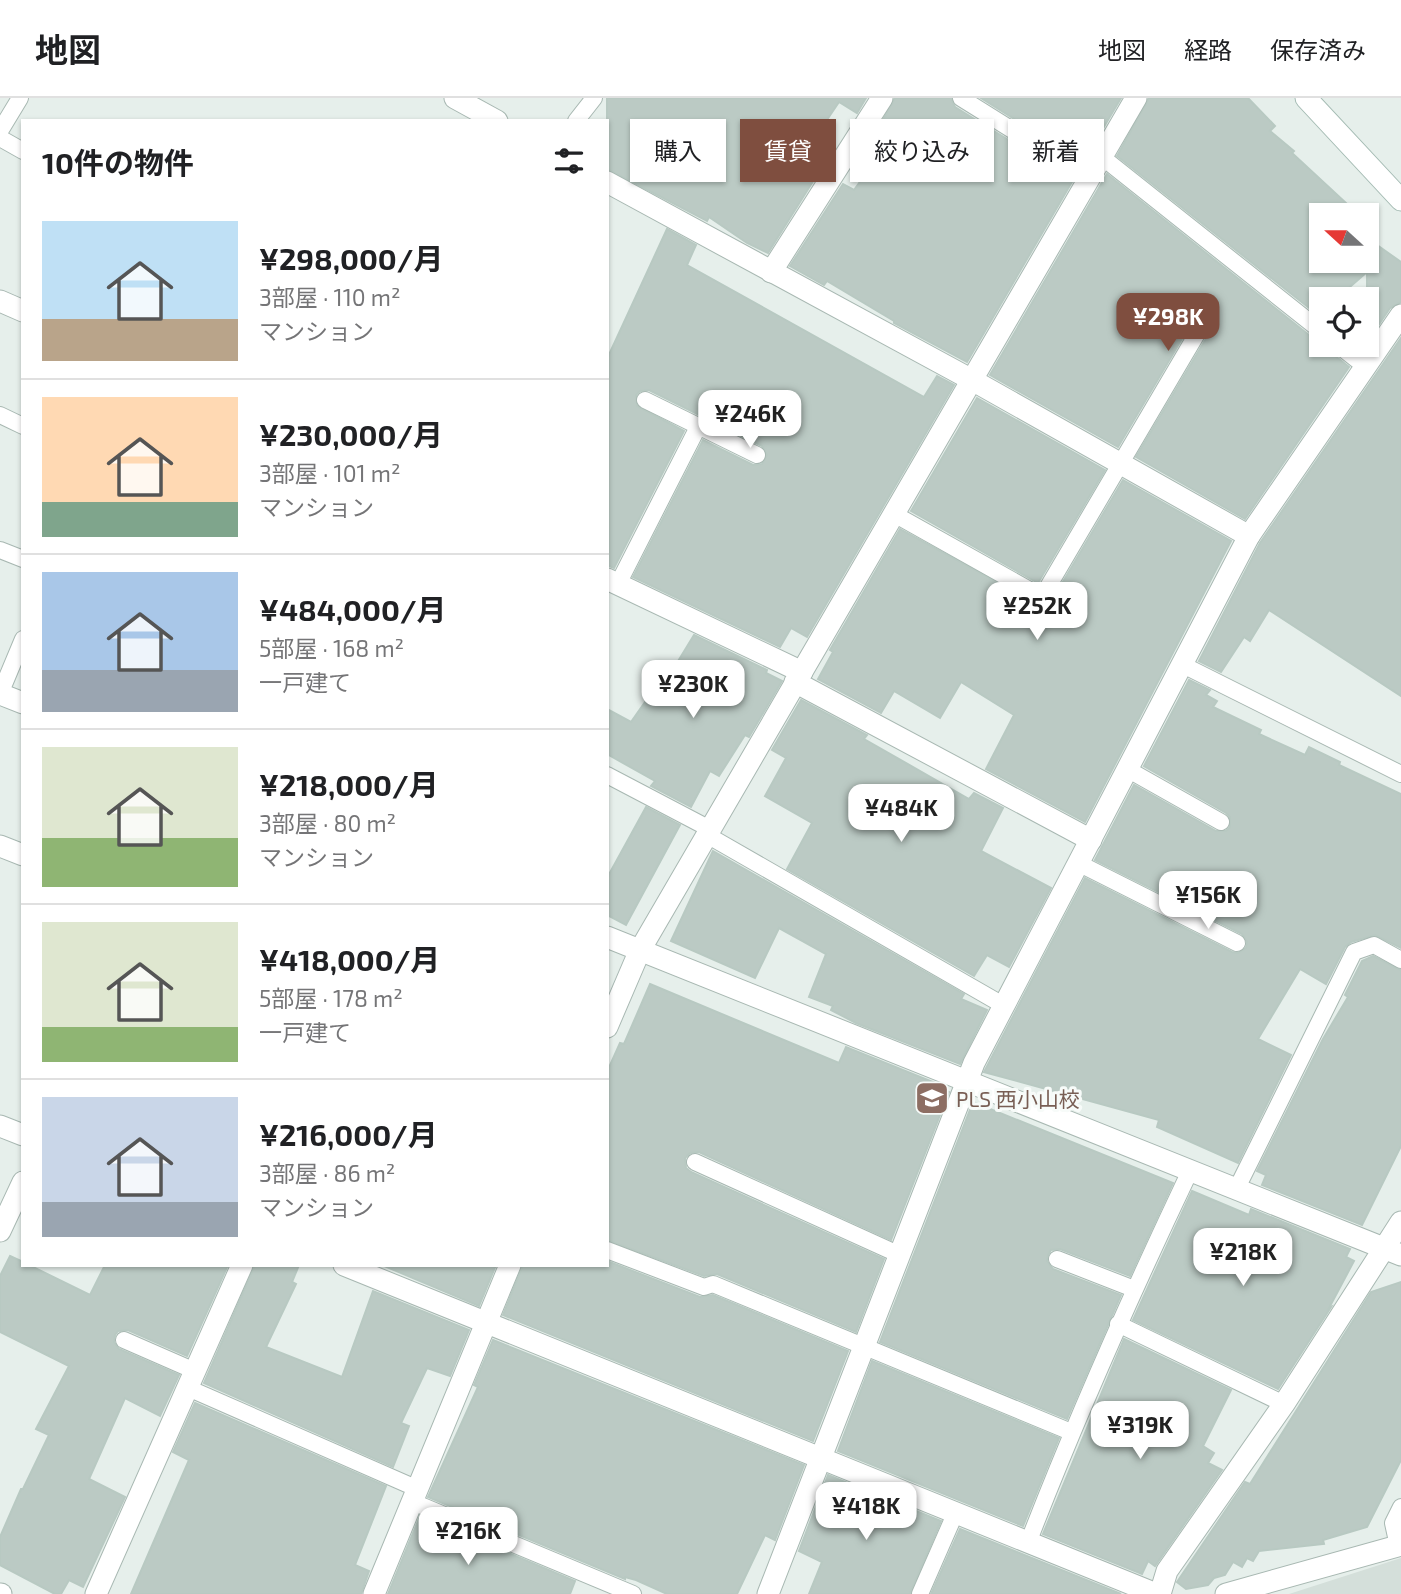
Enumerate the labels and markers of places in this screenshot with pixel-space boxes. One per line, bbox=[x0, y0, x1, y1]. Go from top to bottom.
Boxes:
pin: ¥298K bbox=[1119, 294, 1217, 353]
pin: ¥246K bbox=[701, 390, 799, 450]
pin: ¥252K bbox=[988, 582, 1086, 642]
pin: ¥230K bbox=[644, 660, 742, 720]
pin: ¥484K bbox=[852, 784, 950, 844]
pin: ¥156K bbox=[1159, 872, 1257, 931]
school or university icon: PLS 西小山校 bbox=[913, 1079, 951, 1117]
place label: PLS 西小山校 bbox=[956, 1086, 1080, 1111]
pin: ¥218K bbox=[1194, 1228, 1292, 1288]
pin: ¥319K bbox=[1091, 1402, 1189, 1461]
pin: ¥418K bbox=[817, 1482, 915, 1542]
pin: ¥216K bbox=[419, 1508, 517, 1567]

